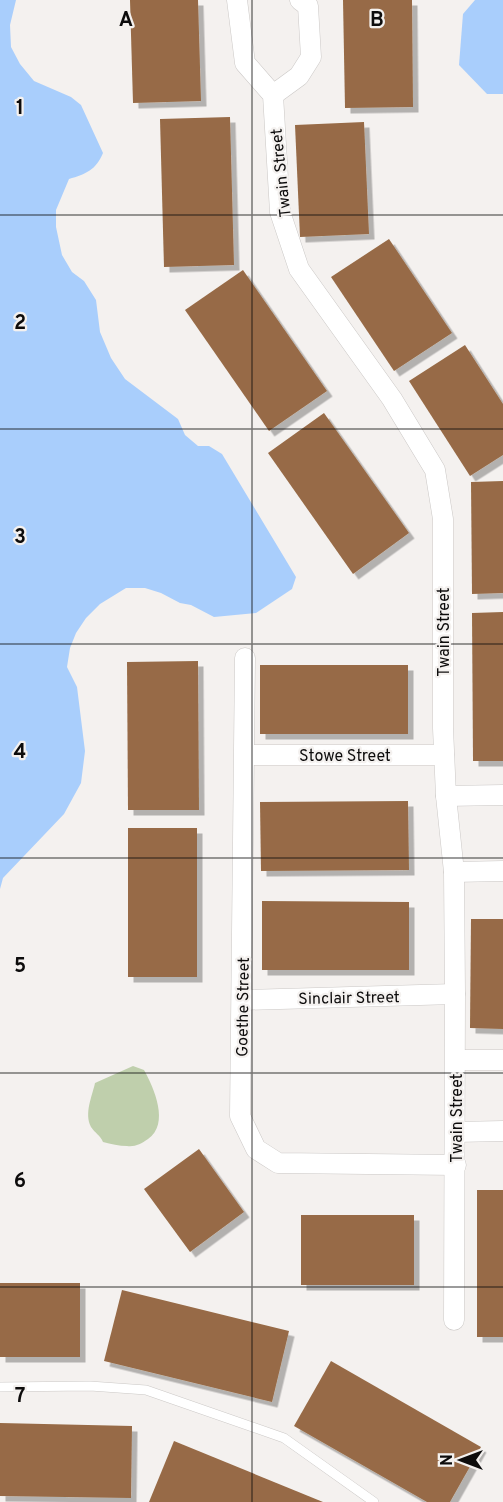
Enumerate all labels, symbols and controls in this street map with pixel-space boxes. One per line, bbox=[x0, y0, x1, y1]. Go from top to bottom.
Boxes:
text: A bbox=[119, 8, 133, 34]
text: B bbox=[370, 8, 384, 34]
text: 1 bbox=[16, 96, 24, 122]
street label: Twain Street bbox=[267, 127, 297, 218]
text: 2 bbox=[14, 311, 26, 337]
text: 3 bbox=[14, 525, 26, 551]
street label: Twain Street bbox=[435, 587, 455, 677]
text: 4 bbox=[14, 740, 26, 766]
street label: Stowe Street bbox=[299, 747, 391, 767]
text: 5 bbox=[14, 954, 26, 980]
street label: Goethe Street bbox=[233, 957, 255, 1057]
street label: Sinclair Street bbox=[298, 988, 400, 1010]
street label: Twain Street bbox=[448, 1073, 468, 1163]
text: 6 bbox=[14, 1169, 26, 1195]
text: 7 bbox=[15, 1384, 25, 1410]
north arrow bbox=[431, 1430, 491, 1490]
text: N bbox=[438, 1454, 458, 1466]

